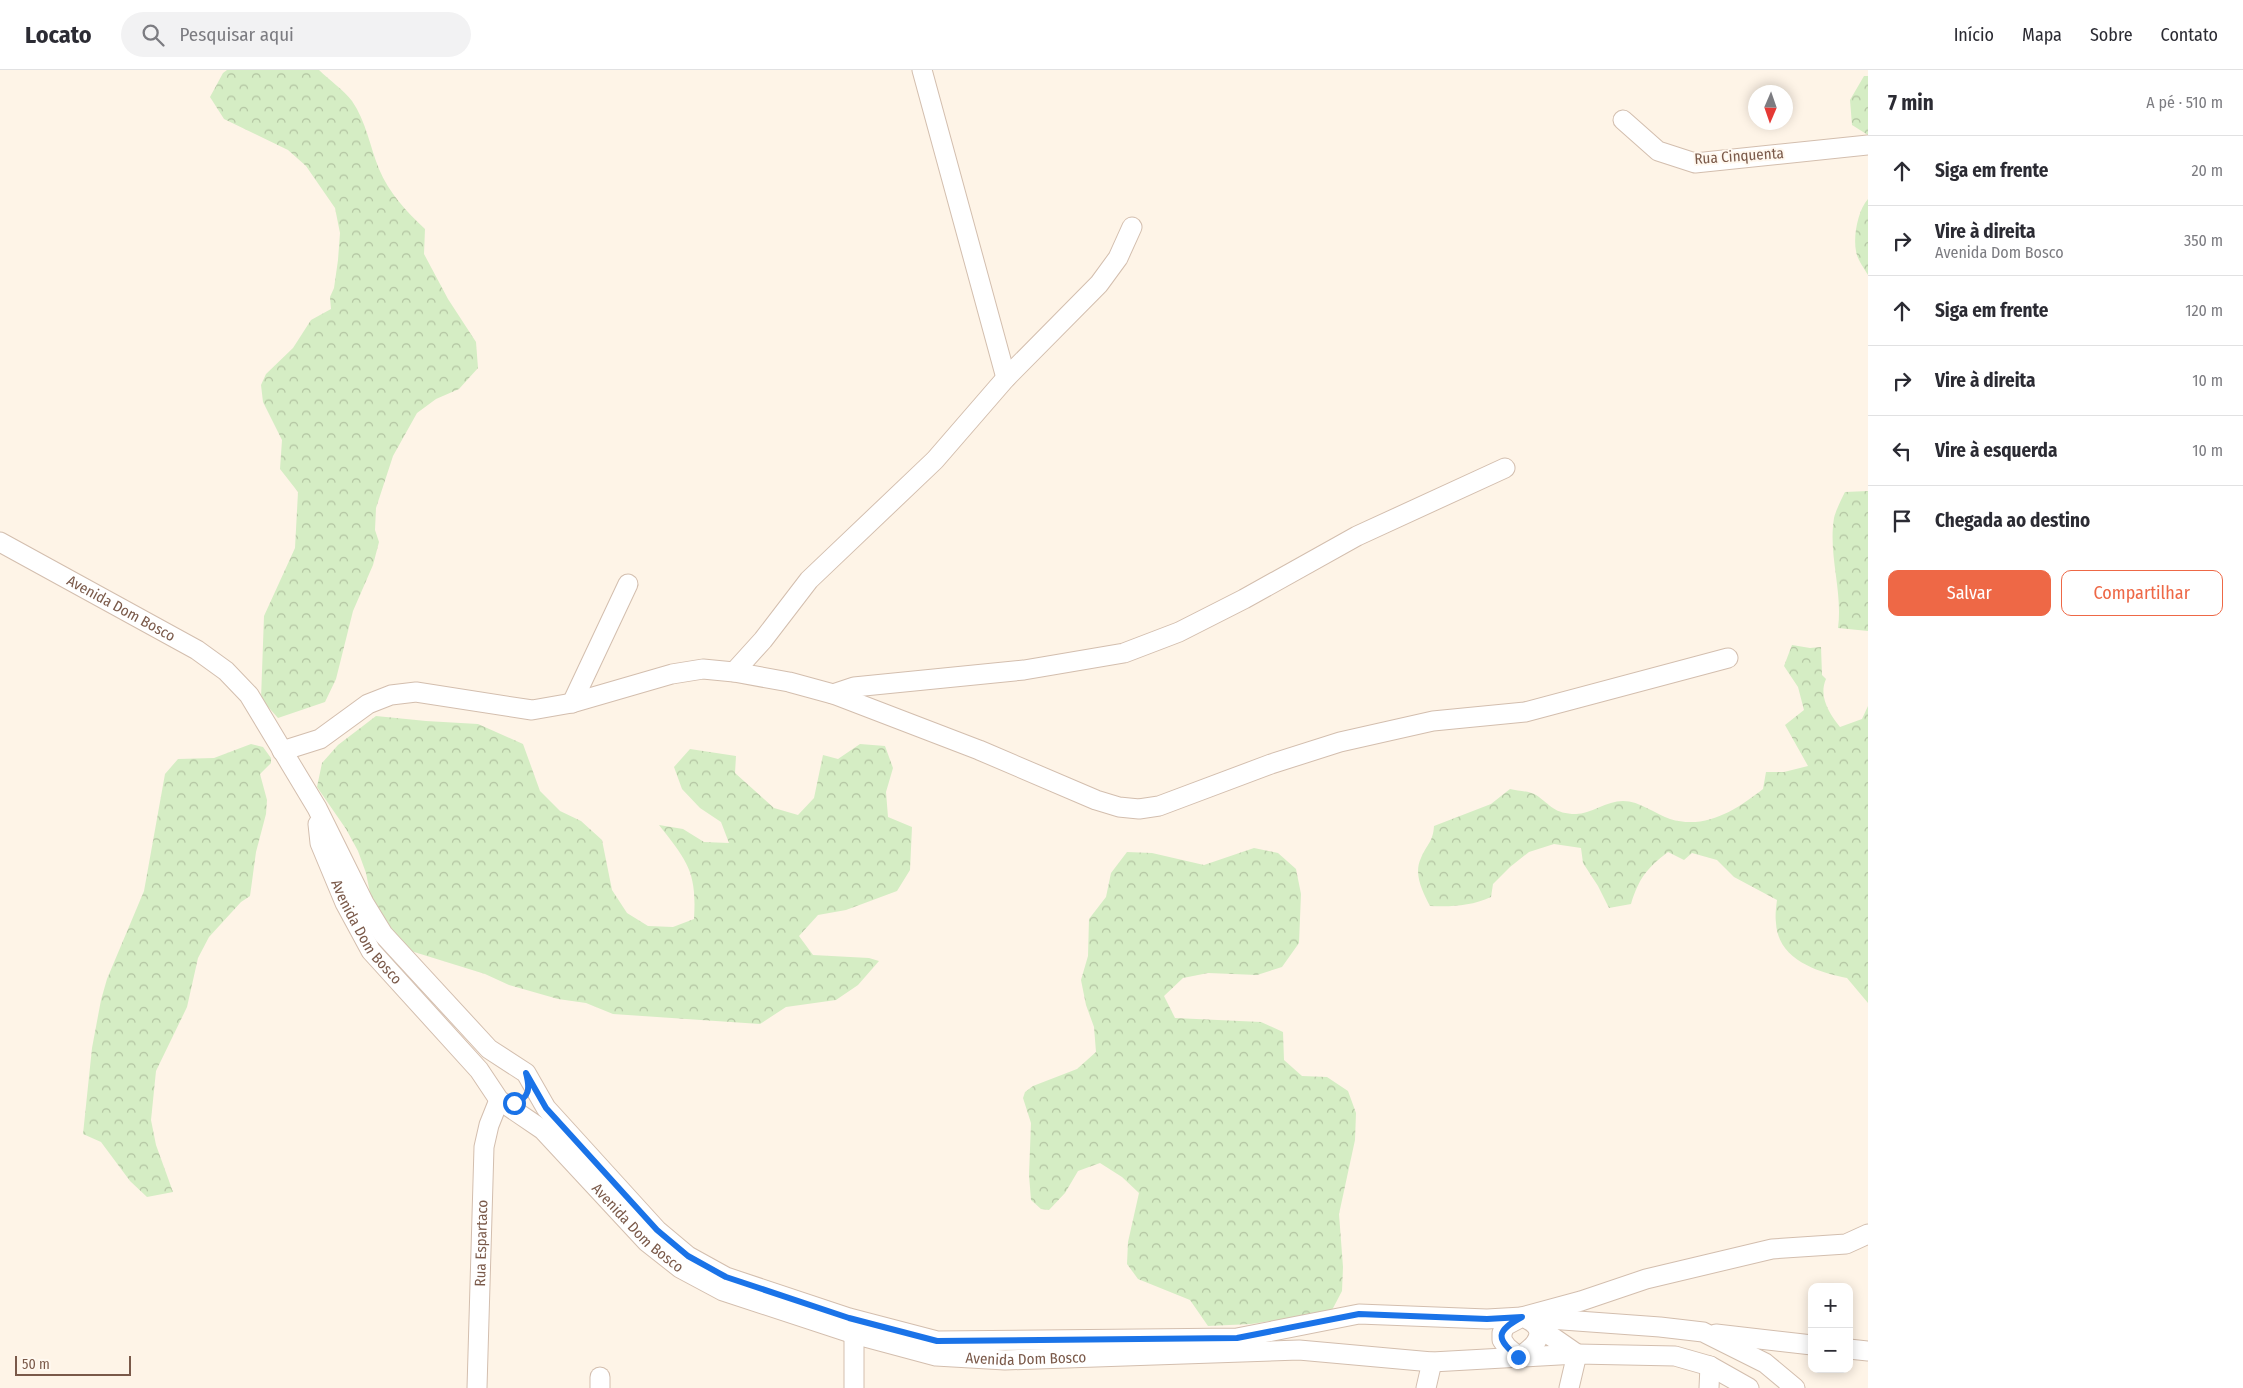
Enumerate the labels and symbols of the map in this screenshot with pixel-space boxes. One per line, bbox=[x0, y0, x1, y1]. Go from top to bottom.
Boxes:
north arrow bbox=[1748, 85, 1793, 130]
street label: Rua Cinquenta bbox=[1694, 144, 1784, 168]
street label: Avenida Dom Bosco bbox=[64, 571, 178, 645]
street label: Avenida Dom Bosco bbox=[327, 877, 406, 988]
route start bbox=[503, 1092, 526, 1115]
street label: Avenida Dom Bosco bbox=[588, 1179, 687, 1276]
street label: Rua Espartaco bbox=[471, 1199, 491, 1287]
route end bbox=[1507, 1346, 1530, 1369]
street label: Avenida Dom Bosco bbox=[965, 1348, 1087, 1369]
scale bar bbox=[15, 1353, 131, 1376]

